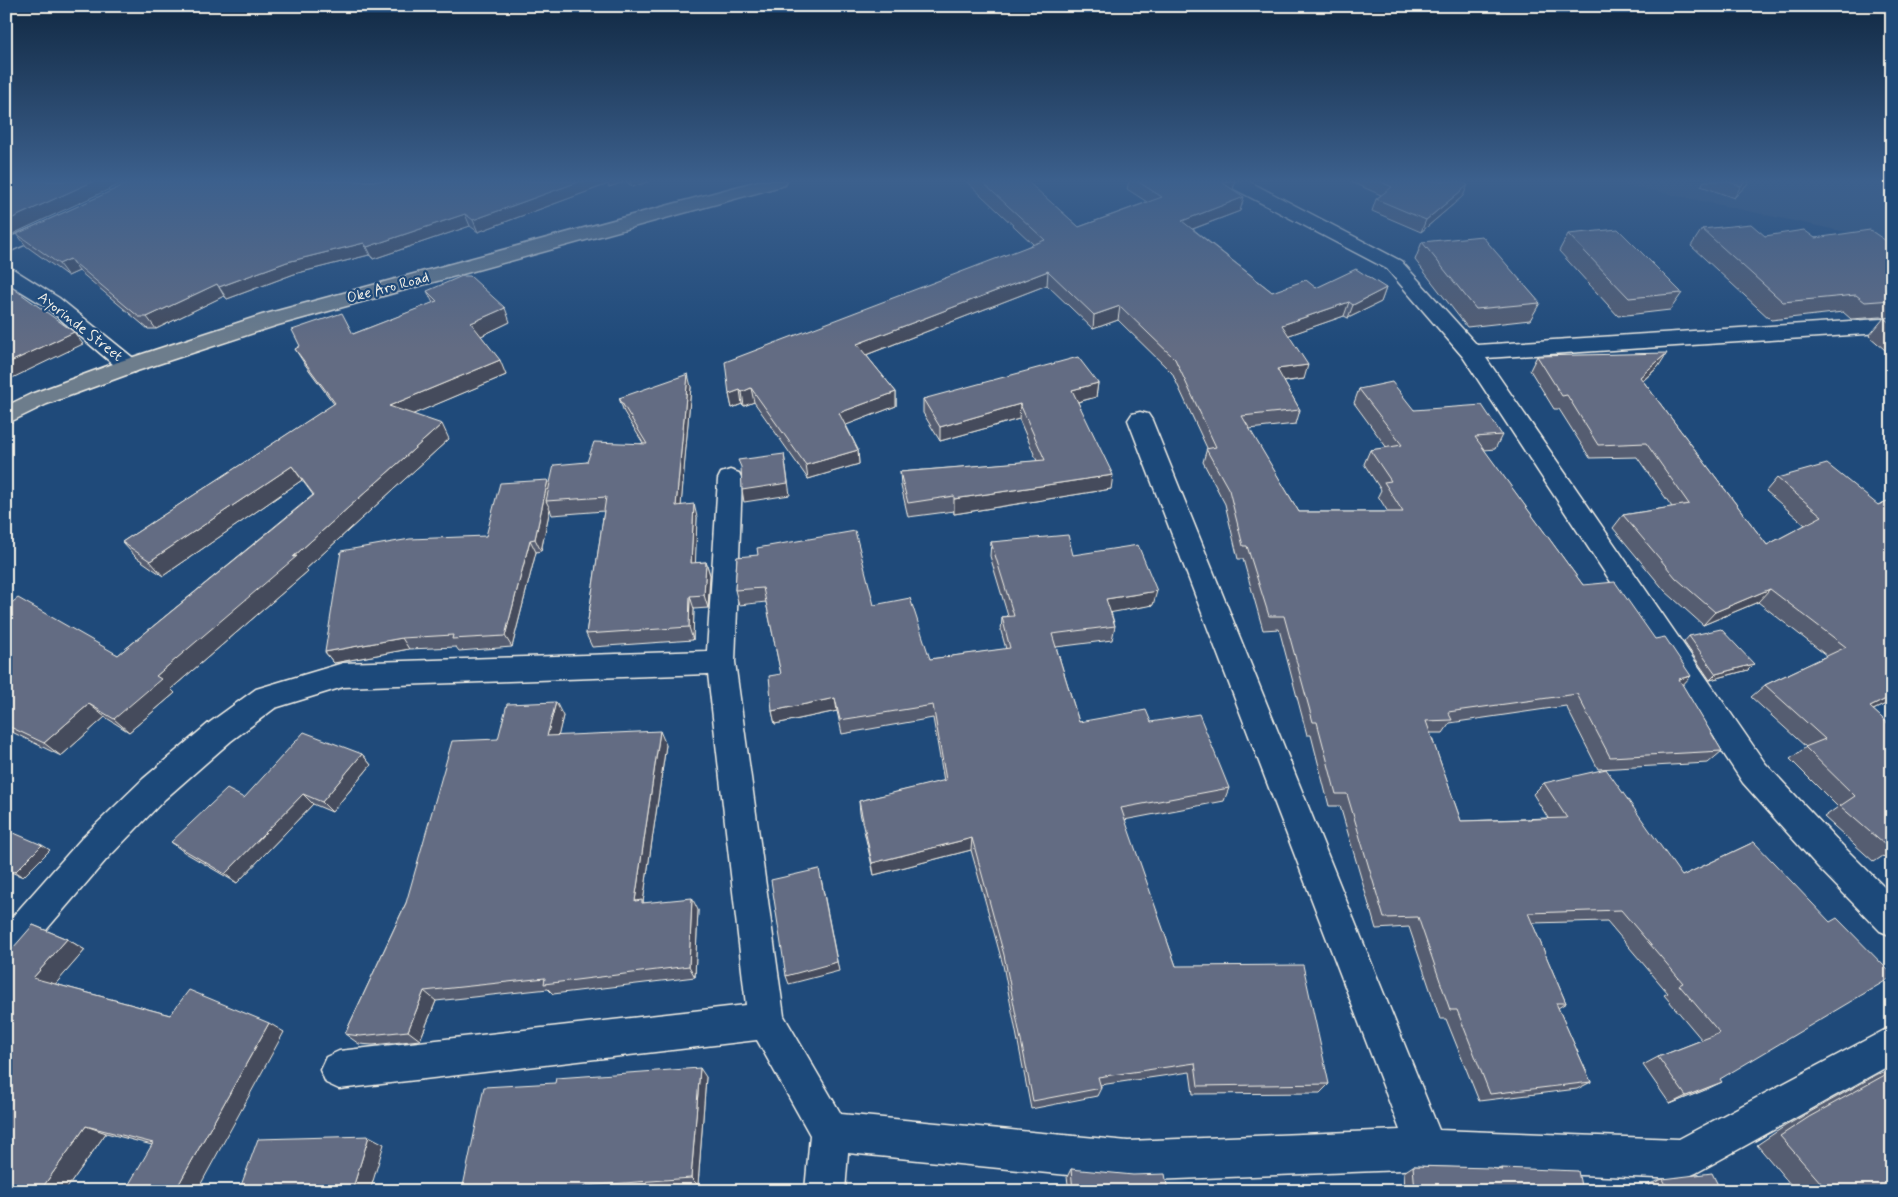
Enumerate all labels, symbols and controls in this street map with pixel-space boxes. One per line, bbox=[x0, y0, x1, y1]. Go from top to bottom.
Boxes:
street label: Oke Aro Road bbox=[345, 267, 431, 309]
street label: Ayorinde Street bbox=[33, 287, 127, 367]

